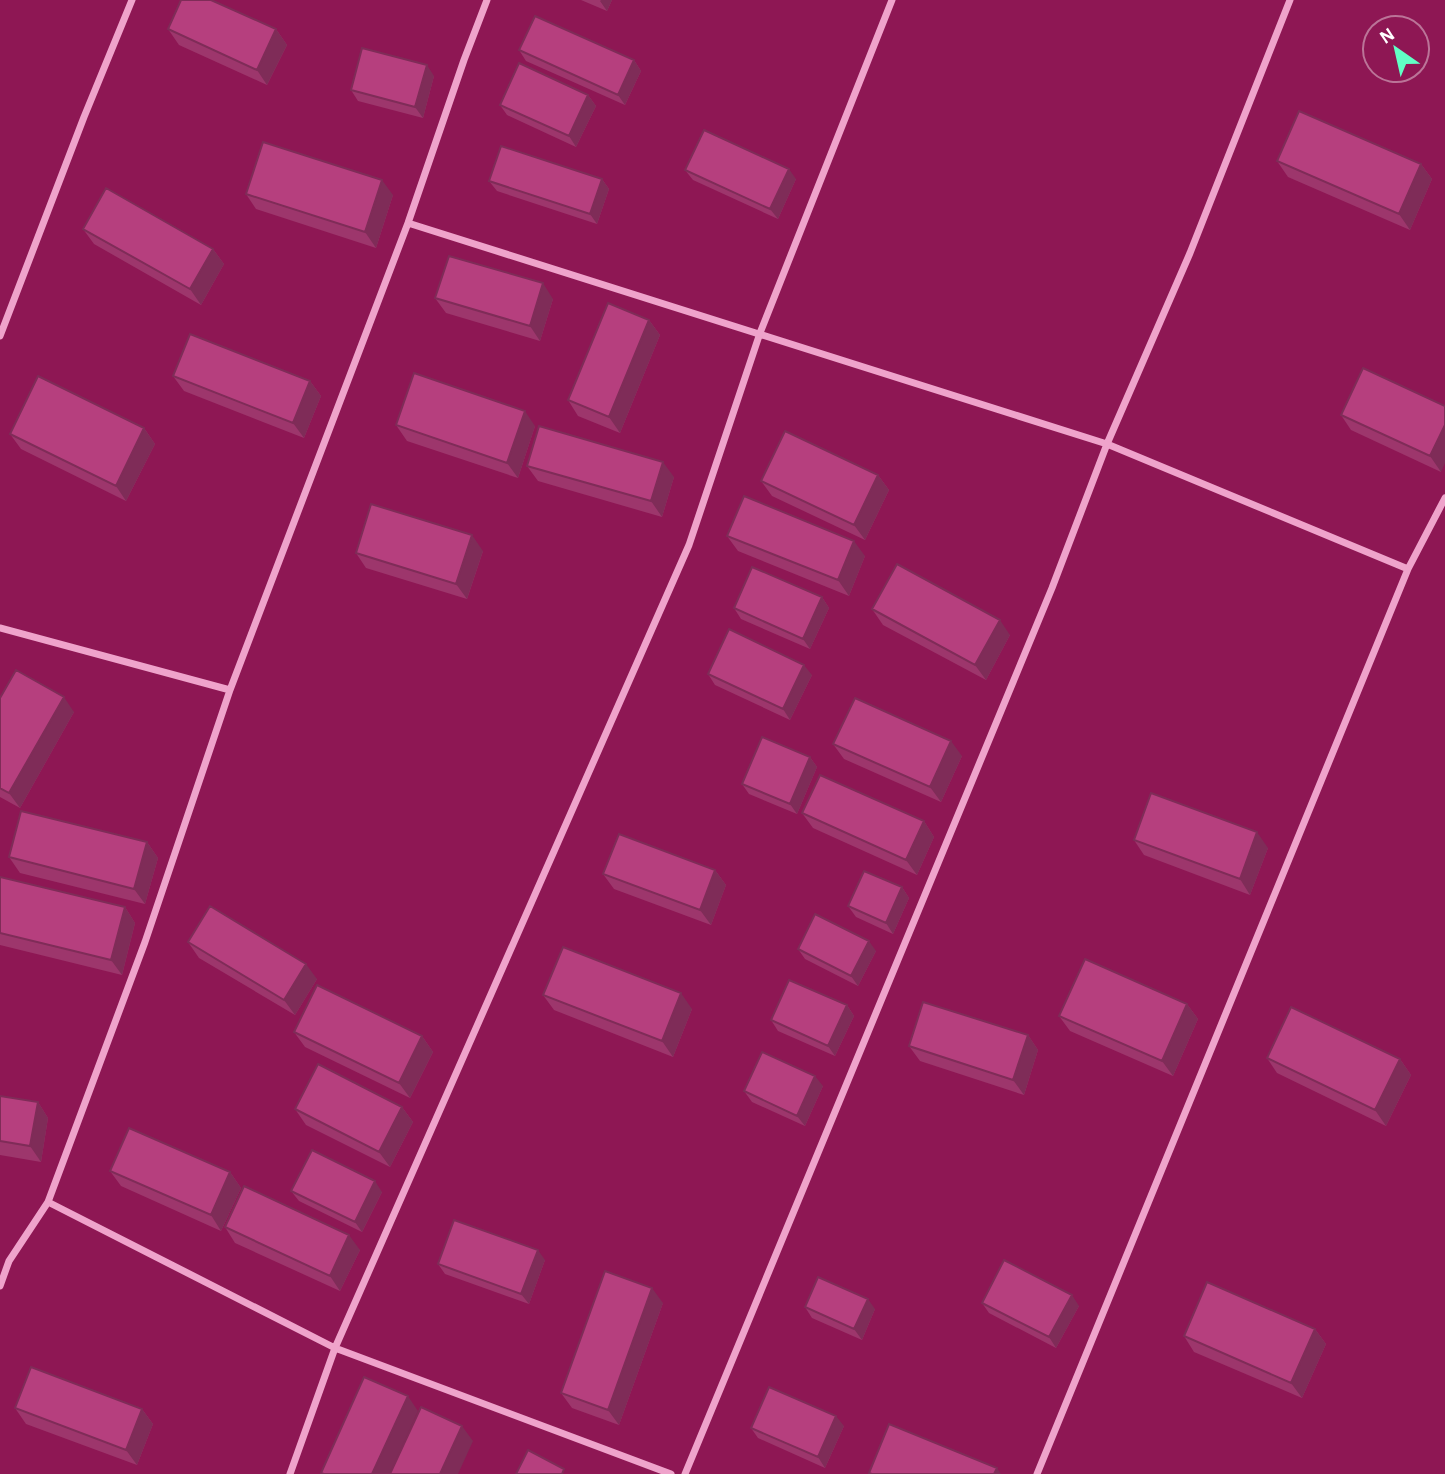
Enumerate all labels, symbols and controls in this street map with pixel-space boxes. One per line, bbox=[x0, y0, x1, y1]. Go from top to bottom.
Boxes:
north arrow bbox=[1361, 14, 1431, 84]
text: N bbox=[1377, 25, 1398, 48]

